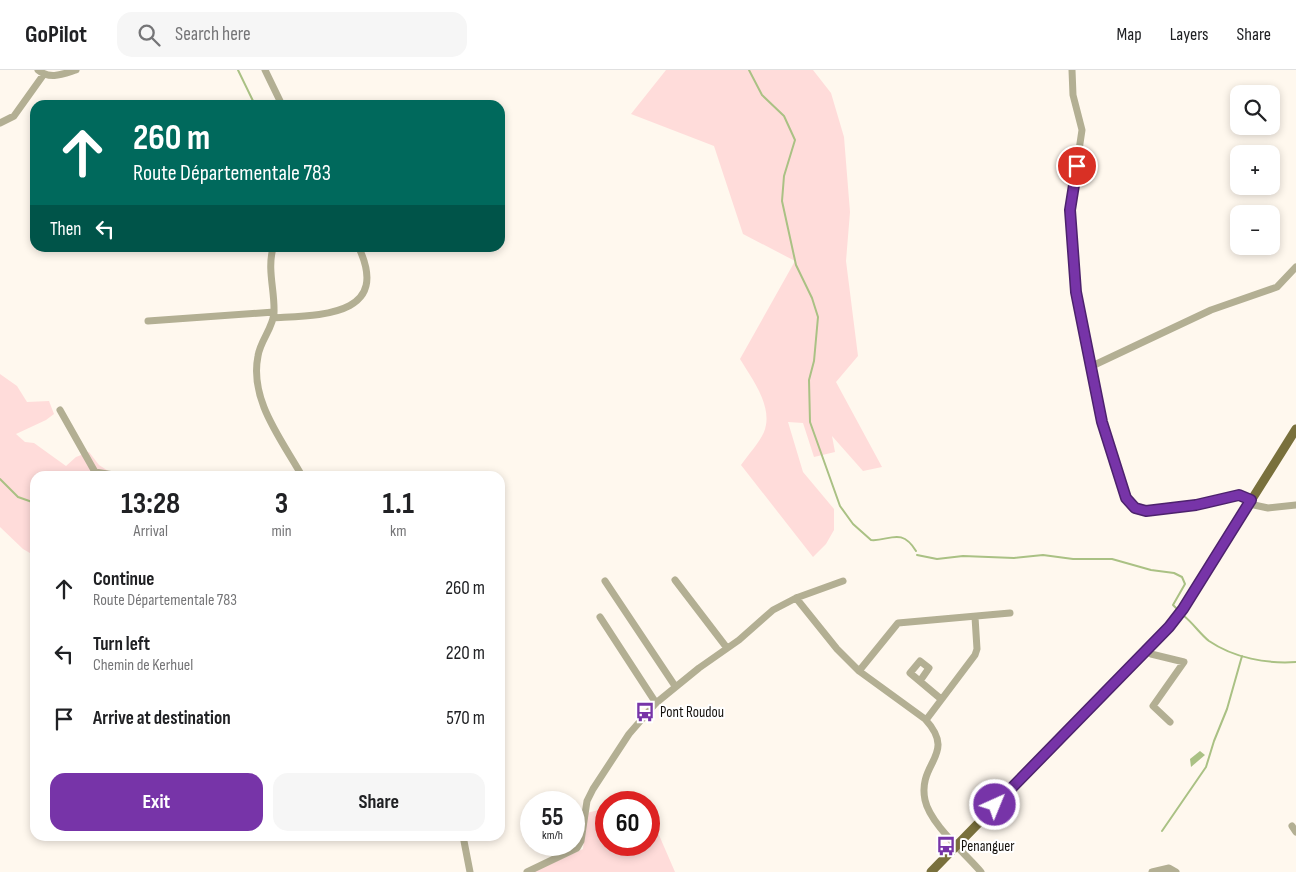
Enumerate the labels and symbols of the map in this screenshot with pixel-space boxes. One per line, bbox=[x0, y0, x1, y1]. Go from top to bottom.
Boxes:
pin bbox=[1056, 145, 1098, 187]
bus stop icon: Pont Roudou bbox=[634, 701, 656, 723]
place label: Pont Roudou bbox=[660, 703, 724, 722]
position arrow bbox=[968, 778, 1020, 830]
speed limit sign: 60 bbox=[595, 791, 660, 856]
bus stop icon: Penanguer bbox=[935, 835, 957, 857]
place label: Penanguer bbox=[961, 837, 1015, 856]

